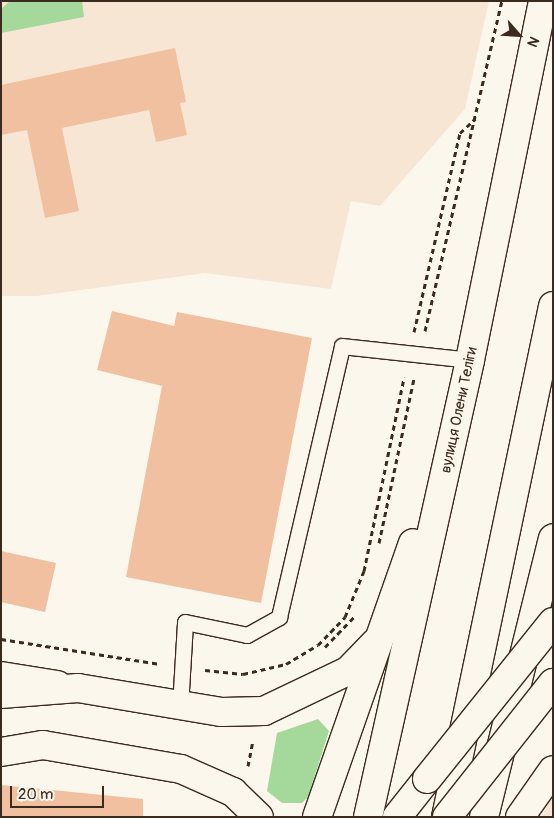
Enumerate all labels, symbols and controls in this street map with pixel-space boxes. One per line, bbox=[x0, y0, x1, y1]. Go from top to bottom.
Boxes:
north arrow bbox=[494, 10, 544, 60]
text: N bbox=[523, 34, 543, 50]
street label: вулиця Олени Теліги bbox=[437, 345, 481, 475]
scale bar bbox=[12, 776, 106, 808]
text: 20 m bbox=[18, 785, 53, 804]

